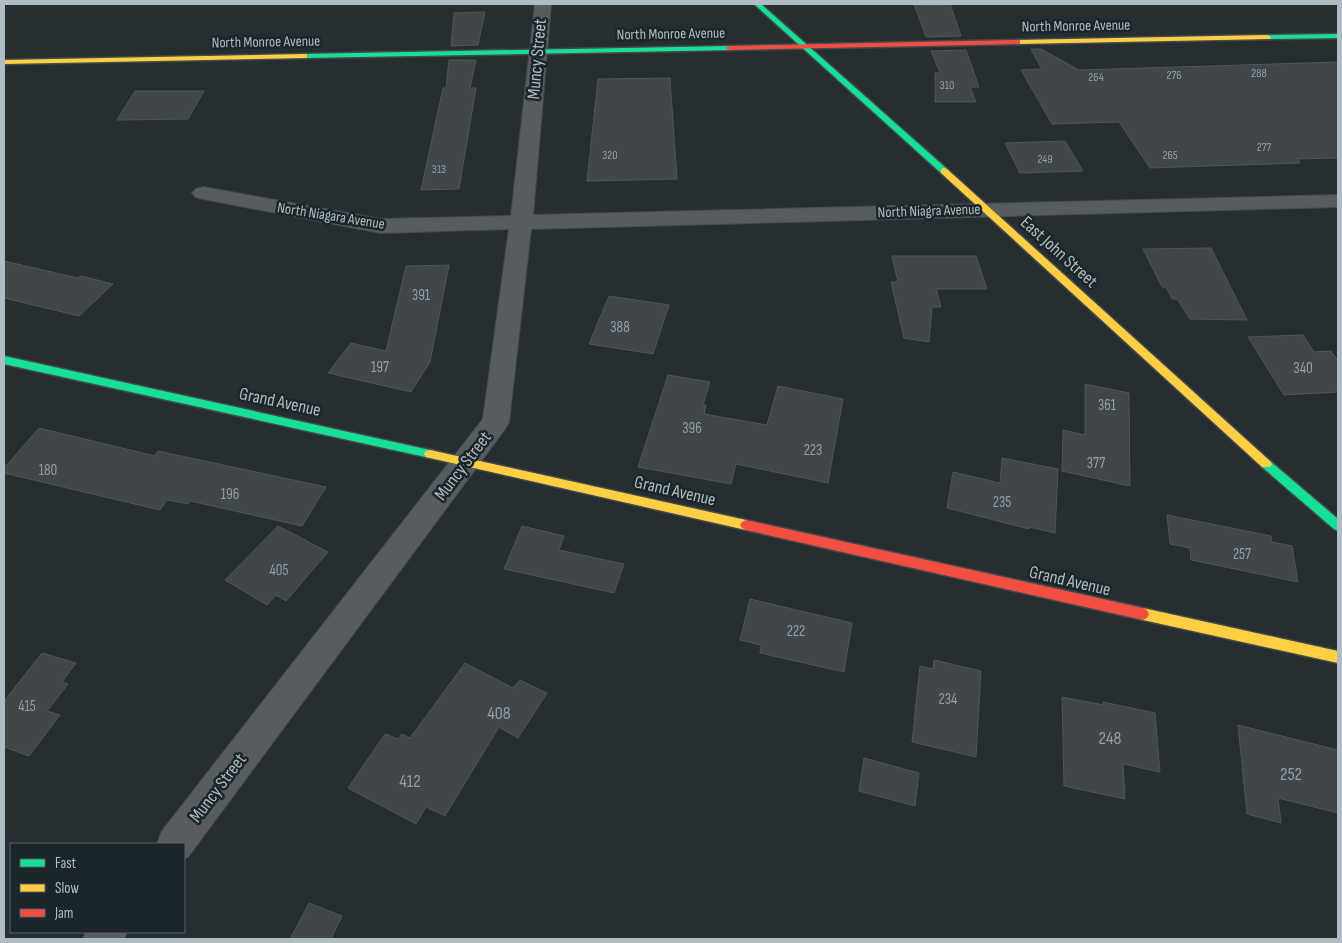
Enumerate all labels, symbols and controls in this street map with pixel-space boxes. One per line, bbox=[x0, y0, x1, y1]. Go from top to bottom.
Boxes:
street label: North Monroe Avenue bbox=[1021, 16, 1131, 36]
street label: Muncy Street bbox=[523, 17, 551, 100]
street label: North Monroe Avenue bbox=[616, 24, 726, 44]
street label: North Monroe Avenue bbox=[211, 32, 321, 52]
house number: 288 bbox=[1251, 66, 1267, 81]
house number: 276 bbox=[1166, 68, 1182, 83]
house number: 264 bbox=[1088, 70, 1104, 85]
house number: 310 bbox=[940, 78, 954, 93]
house number: 277 bbox=[1257, 140, 1271, 155]
house number: 320 bbox=[602, 148, 618, 163]
house number: 265 bbox=[1162, 148, 1178, 163]
house number: 249 bbox=[1037, 152, 1053, 167]
house number: 313 bbox=[432, 162, 446, 177]
street label: North Niagara Avenue bbox=[276, 198, 386, 234]
street label: North Niagra Avenue bbox=[877, 200, 981, 222]
street label: East John Street bbox=[1016, 212, 1102, 292]
house number: 391 bbox=[412, 286, 431, 305]
house number: 388 bbox=[610, 318, 630, 337]
house number: 197 bbox=[371, 358, 389, 377]
house number: 340 bbox=[1293, 359, 1313, 378]
street label: Grand Avenue bbox=[237, 383, 323, 421]
house number: 361 bbox=[1098, 396, 1117, 415]
house number: 396 bbox=[682, 419, 702, 438]
street label: Muncy Street bbox=[430, 427, 496, 505]
house number: 223 bbox=[804, 441, 822, 460]
house number: 377 bbox=[1087, 454, 1105, 473]
house number: 180 bbox=[39, 461, 57, 480]
street label: Grand Avenue bbox=[632, 471, 718, 511]
house number: 196 bbox=[221, 485, 239, 504]
house number: 235 bbox=[993, 493, 1011, 512]
house number: 257 bbox=[1233, 545, 1251, 564]
house number: 405 bbox=[270, 561, 288, 580]
street label: Grand Avenue bbox=[1027, 561, 1113, 601]
house number: 222 bbox=[787, 622, 805, 641]
house number: 234 bbox=[939, 690, 957, 709]
house number: 415 bbox=[18, 697, 36, 716]
house number: 408 bbox=[487, 703, 511, 724]
house number: 248 bbox=[1099, 728, 1121, 749]
street label: Muncy Street bbox=[185, 749, 251, 827]
house number: 252 bbox=[1280, 764, 1302, 785]
house number: 412 bbox=[399, 771, 421, 792]
legend bbox=[10, 843, 185, 933]
text: Fast bbox=[55, 854, 77, 873]
text: Slow bbox=[55, 879, 79, 898]
text: Jam bbox=[54, 904, 73, 923]

